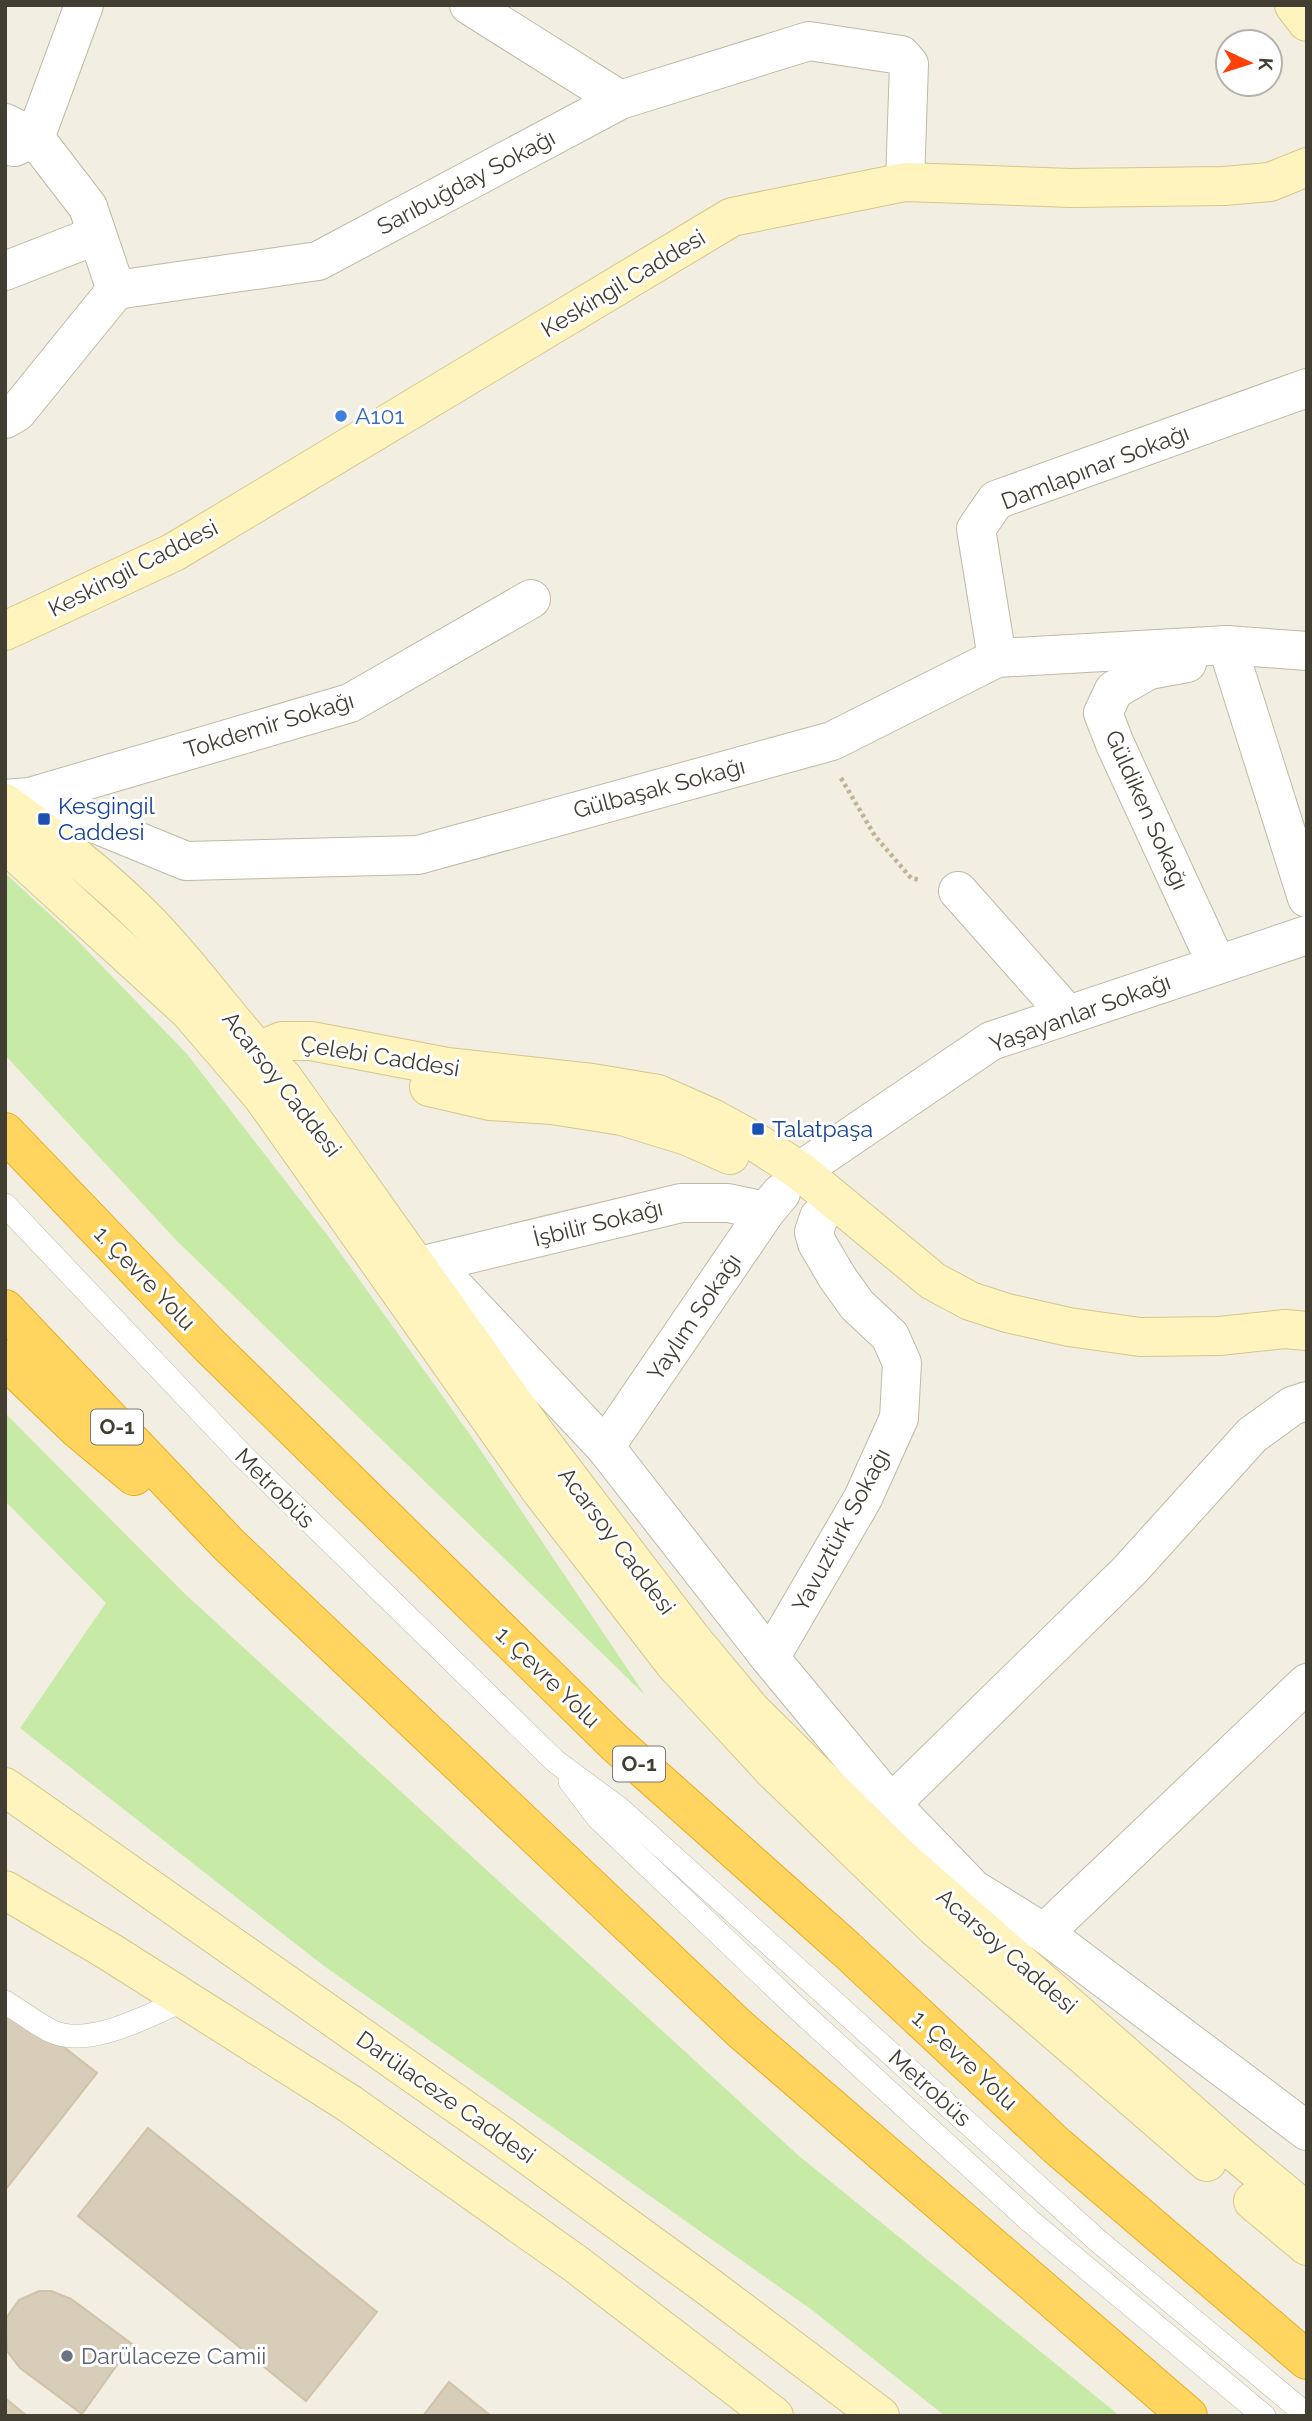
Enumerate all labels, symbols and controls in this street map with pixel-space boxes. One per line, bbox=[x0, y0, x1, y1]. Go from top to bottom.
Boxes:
north arrow bbox=[1214, 28, 1284, 98]
text: K bbox=[1255, 57, 1277, 72]
street label: Sarıbuğday Sokağı bbox=[372, 123, 559, 240]
street label: Keskingil Caddesi bbox=[536, 223, 710, 342]
place label: A101 bbox=[355, 402, 404, 429]
marker: A101 bbox=[333, 408, 349, 424]
street label: Damlapınar Sokağı bbox=[997, 418, 1193, 515]
street label: Keskingil Caddesi bbox=[44, 513, 222, 622]
street label: Tokdemir Sokağı bbox=[181, 686, 357, 763]
street label: Güldiken Sokağı bbox=[1100, 726, 1195, 894]
street label: Gülbaşak Sokağı bbox=[570, 752, 748, 823]
place label: Kesgingil Caddesi bbox=[58, 792, 156, 845]
marker: Kesgingil Caddesi bbox=[36, 811, 52, 827]
street label: Yaşayanlar Sokağı bbox=[986, 967, 1174, 1058]
street label: Acarsoy Caddesi bbox=[217, 1006, 348, 1162]
street label: Çelebi Caddesi bbox=[299, 1030, 462, 1081]
place label: Talatpaşa bbox=[772, 1115, 873, 1142]
marker: Talatpaşa bbox=[750, 1121, 766, 1137]
street label: İşbilir Sokağı bbox=[531, 1193, 665, 1252]
street label: 1. Çevre Yolu bbox=[89, 1220, 202, 1335]
street label: Yaylım Sokağı bbox=[641, 1248, 746, 1385]
road number: O-1 bbox=[91, 1410, 143, 1444]
street label: Metrobüs bbox=[230, 1442, 321, 1533]
street label: Yavuztürk Sokağı bbox=[786, 1443, 895, 1616]
street label: Acarsoy Caddesi bbox=[553, 1462, 681, 1620]
street label: 1. Çevre Yolu bbox=[491, 1620, 606, 1733]
road number: O-1 bbox=[613, 1746, 665, 1782]
street label: Acarsoy Caddesi bbox=[932, 1882, 1083, 2019]
street label: 1. Çevre Yolu bbox=[907, 2004, 1024, 2115]
street label: Darülaceze Caddesi bbox=[352, 2025, 541, 2169]
street label: Metrobüs bbox=[884, 2044, 977, 2132]
place label: Darülaceze Camii bbox=[81, 2342, 266, 2369]
marker: Darülaceze Camii bbox=[59, 2348, 75, 2364]

